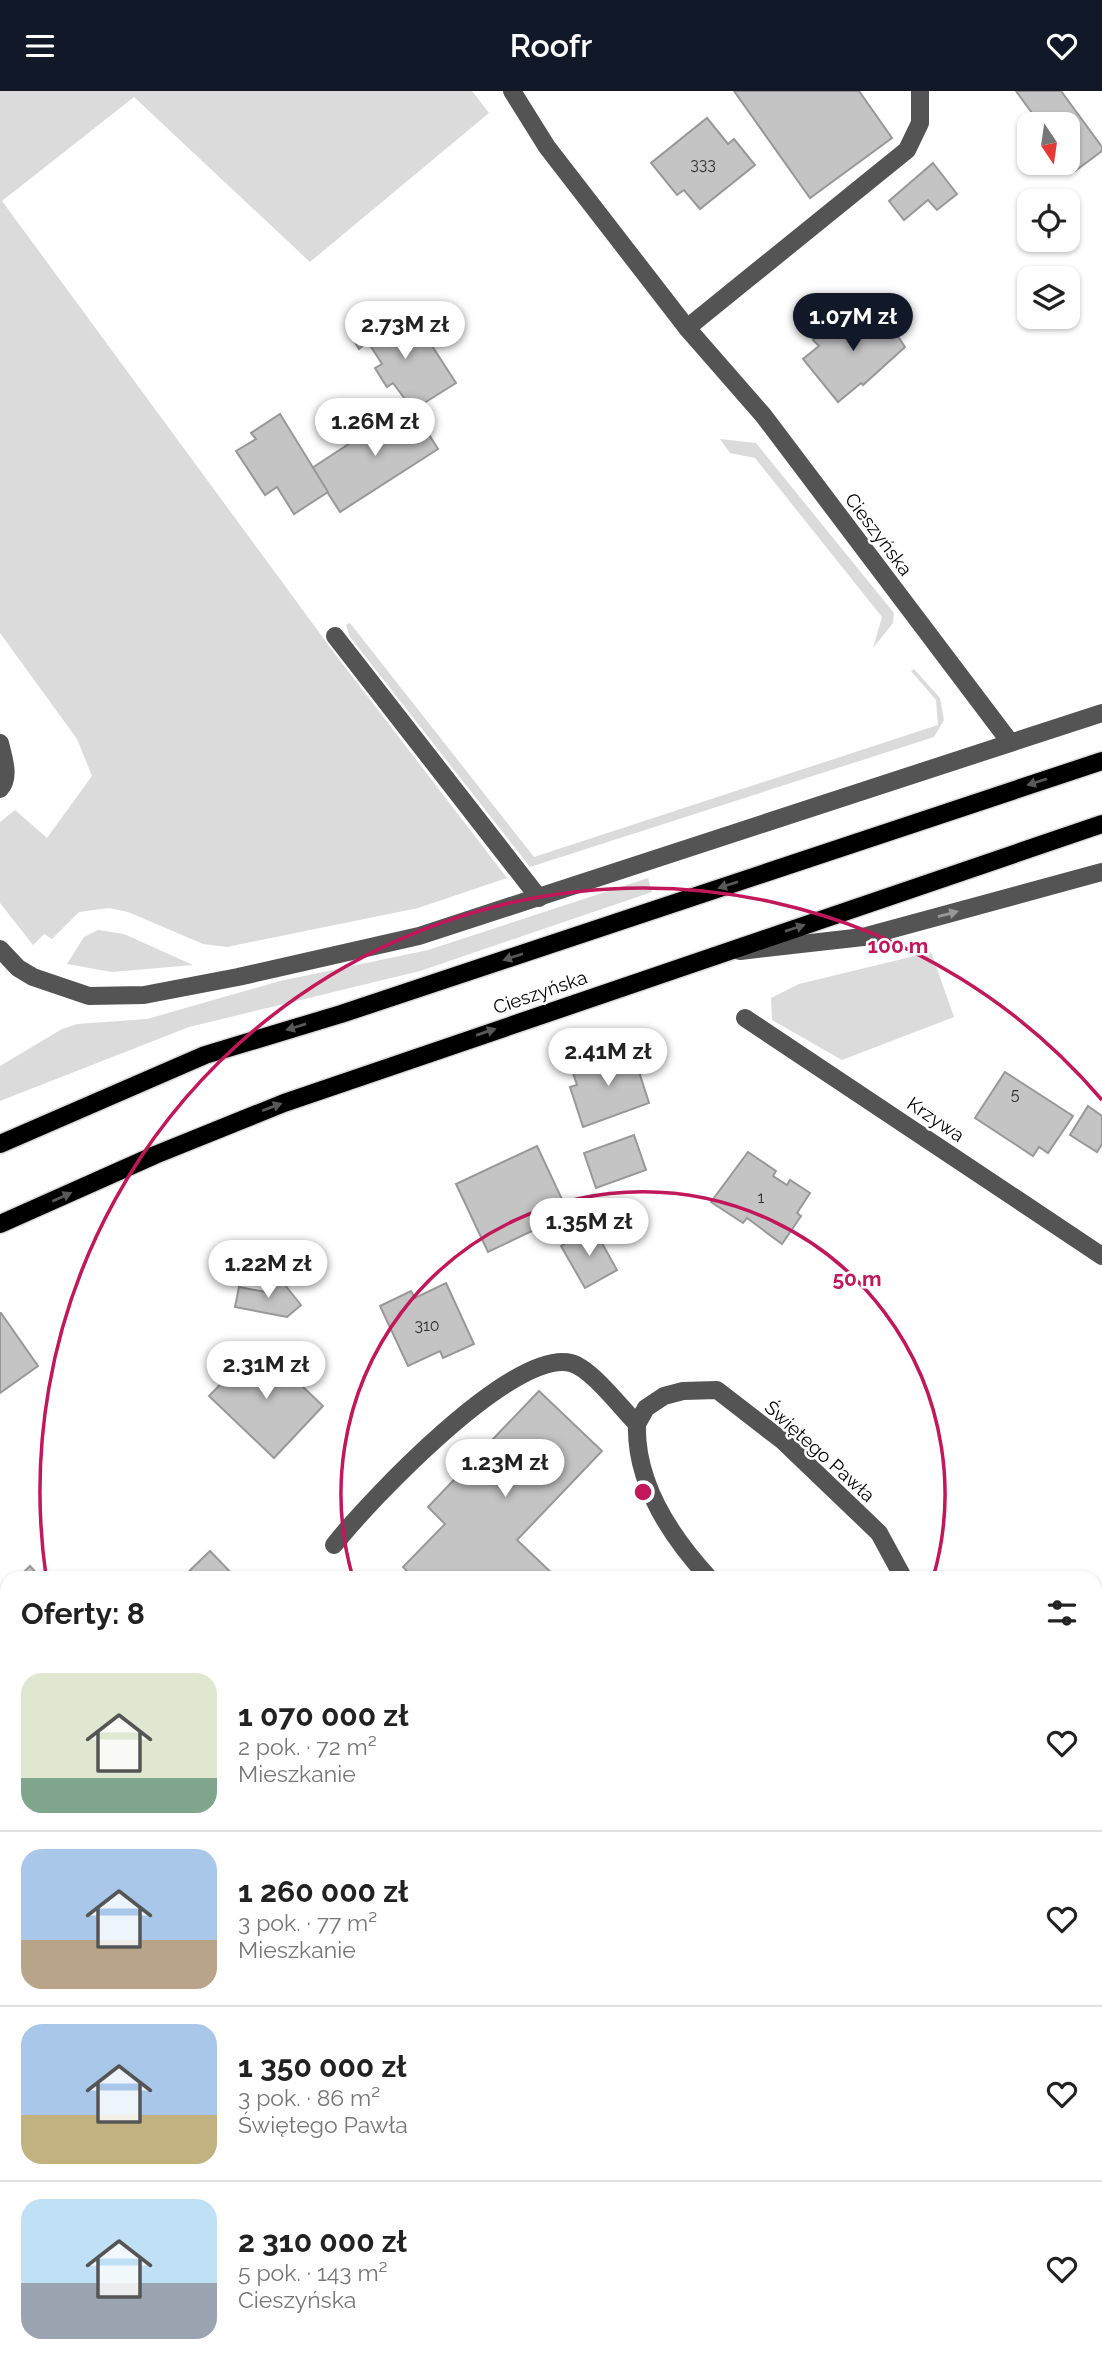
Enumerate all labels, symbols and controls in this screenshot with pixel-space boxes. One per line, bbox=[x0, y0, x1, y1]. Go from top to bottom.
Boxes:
icon: menu bbox=[21, 27, 59, 65]
text: Roofr bbox=[510, 27, 592, 64]
icon: heart bbox=[1043, 27, 1081, 65]
north arrow bbox=[1017, 112, 1080, 175]
map controls bbox=[1017, 112, 1080, 329]
house number: 333 bbox=[690, 155, 716, 174]
button: locate bbox=[1017, 189, 1080, 252]
button: layers bbox=[1017, 266, 1080, 329]
pin: 1.07M zł bbox=[781, 293, 925, 353]
pin: 2.73M zł bbox=[333, 301, 477, 361]
text: 1.07M zł bbox=[809, 302, 897, 329]
text: 2.73M zł bbox=[361, 310, 449, 337]
pin: 1.26M zł bbox=[303, 399, 447, 458]
text: 1.26M zł bbox=[331, 407, 419, 434]
street label: Cieszyńska bbox=[841, 488, 917, 580]
one-way arrow bbox=[1027, 777, 1048, 788]
one-way arrow bbox=[718, 880, 739, 891]
one-way arrow bbox=[938, 908, 959, 918]
one-way arrow bbox=[784, 922, 805, 933]
text: 100 m bbox=[868, 933, 928, 958]
one-way arrow bbox=[502, 952, 523, 963]
street label: Cieszyńska bbox=[490, 966, 590, 1018]
one-way arrow bbox=[286, 1023, 307, 1033]
one-way arrow bbox=[476, 1027, 497, 1037]
pin: 2.41M zł bbox=[536, 1028, 680, 1088]
text: 2.41M zł bbox=[564, 1037, 652, 1064]
house number: 5 bbox=[1011, 1085, 1020, 1104]
street label: Krzywa bbox=[903, 1092, 969, 1146]
one-way arrow bbox=[261, 1102, 282, 1113]
house number: 1 bbox=[758, 1188, 765, 1207]
one-way arrow bbox=[52, 1191, 72, 1202]
pin: 1.35M zł bbox=[517, 1199, 661, 1258]
text: 1.35M zł bbox=[546, 1207, 632, 1234]
pin: 1.22M zł bbox=[196, 1241, 340, 1300]
text: 1.22M zł bbox=[224, 1249, 312, 1276]
text: 50 m bbox=[832, 1266, 882, 1291]
house number: 310 bbox=[414, 1316, 440, 1335]
pin: 2.31M zł bbox=[194, 1341, 338, 1401]
text: 2.31M zł bbox=[222, 1350, 310, 1377]
street label: Świętego Pawła bbox=[761, 1396, 879, 1506]
pin: 1.23M zł bbox=[433, 1439, 577, 1499]
text: 1.23M zł bbox=[461, 1448, 549, 1475]
centre of rings bbox=[631, 1480, 655, 1504]
icon: filters bbox=[1043, 1594, 1081, 1632]
text: Oferty: 8 bbox=[21, 1596, 145, 1631]
text: 1 070 000 zł bbox=[238, 1698, 408, 1733]
icon: home bbox=[77, 1701, 161, 1785]
icon: heart bbox=[1043, 1724, 1081, 1762]
text: 2 pok. · 72 m² bbox=[238, 1733, 377, 1760]
text: Mieszkanie bbox=[238, 1760, 356, 1787]
text: 1 260 000 zł bbox=[238, 1874, 408, 1909]
icon: home bbox=[77, 1877, 161, 1961]
icon: heart bbox=[1043, 1900, 1081, 1938]
text: 3 pok. · 77 m² bbox=[238, 1909, 377, 1936]
text: Mieszkanie bbox=[238, 1936, 356, 1963]
text: 1 350 000 zł bbox=[238, 2049, 407, 2084]
icon: home bbox=[77, 2052, 161, 2136]
icon: heart bbox=[1043, 2075, 1081, 2113]
text: 3 pok. · 86 m² bbox=[238, 2084, 380, 2111]
text: Świętego Pawła bbox=[238, 2111, 408, 2138]
text: 2 310 000 zł bbox=[238, 2224, 407, 2259]
icon: home bbox=[77, 2227, 161, 2311]
icon: heart bbox=[1043, 2250, 1081, 2288]
text: 5 pok. · 143 m² bbox=[238, 2259, 388, 2286]
text: Cieszyńska bbox=[238, 2286, 356, 2313]

